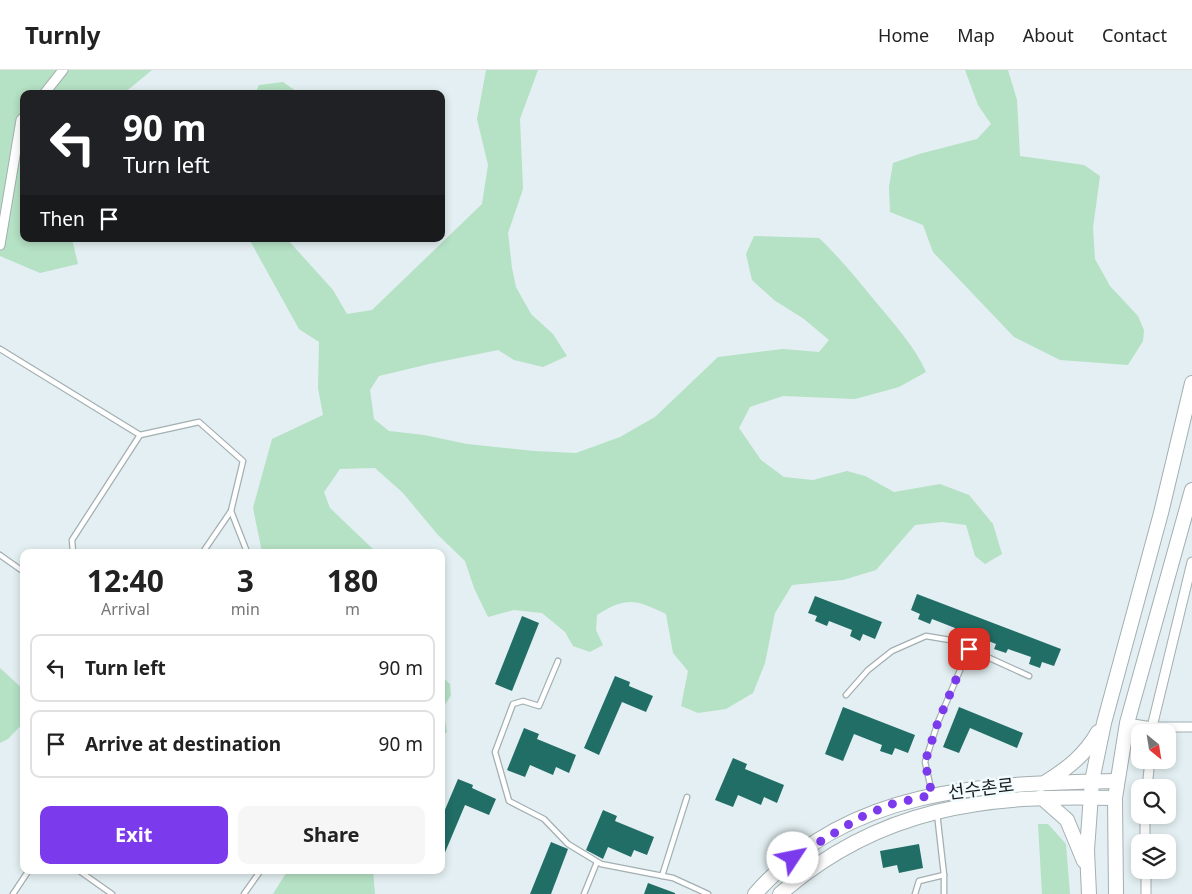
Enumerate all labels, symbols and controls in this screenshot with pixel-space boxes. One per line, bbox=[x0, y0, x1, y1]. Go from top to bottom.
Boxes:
text: Turnly bbox=[25, 18, 100, 51]
text: Home bbox=[878, 23, 929, 47]
text: Map bbox=[957, 23, 995, 47]
text: About bbox=[1023, 23, 1074, 47]
text: Contact bbox=[1102, 23, 1167, 47]
text: 90 m bbox=[123, 104, 206, 151]
icon: left bbox=[40, 110, 105, 175]
text: Turn left bbox=[123, 149, 210, 179]
icon: arrive bbox=[95, 205, 123, 233]
text: Then bbox=[40, 206, 85, 232]
text: 12:40 bbox=[87, 560, 164, 601]
text: 3 bbox=[237, 560, 254, 601]
text: 180 bbox=[327, 560, 378, 601]
text: Arrival bbox=[101, 598, 150, 620]
text: min bbox=[231, 598, 260, 620]
text: m bbox=[345, 598, 360, 620]
pin bbox=[948, 628, 990, 670]
icon: arrive bbox=[955, 635, 983, 663]
icon: left bbox=[42, 654, 70, 682]
text: Turn left bbox=[85, 655, 166, 681]
text: 90 m bbox=[379, 655, 423, 681]
north arrow bbox=[1131, 724, 1176, 769]
map controls bbox=[1131, 724, 1176, 879]
icon: arrive bbox=[42, 730, 70, 758]
text: Arrive at destination bbox=[85, 731, 281, 757]
text: 90 m bbox=[379, 731, 423, 757]
street label: 선수촌로 bbox=[947, 772, 1015, 804]
button: search bbox=[1131, 779, 1176, 824]
button: Exit bbox=[40, 806, 228, 864]
button: Share bbox=[238, 806, 425, 864]
position arrow bbox=[766, 831, 818, 883]
button: layers bbox=[1131, 834, 1176, 879]

